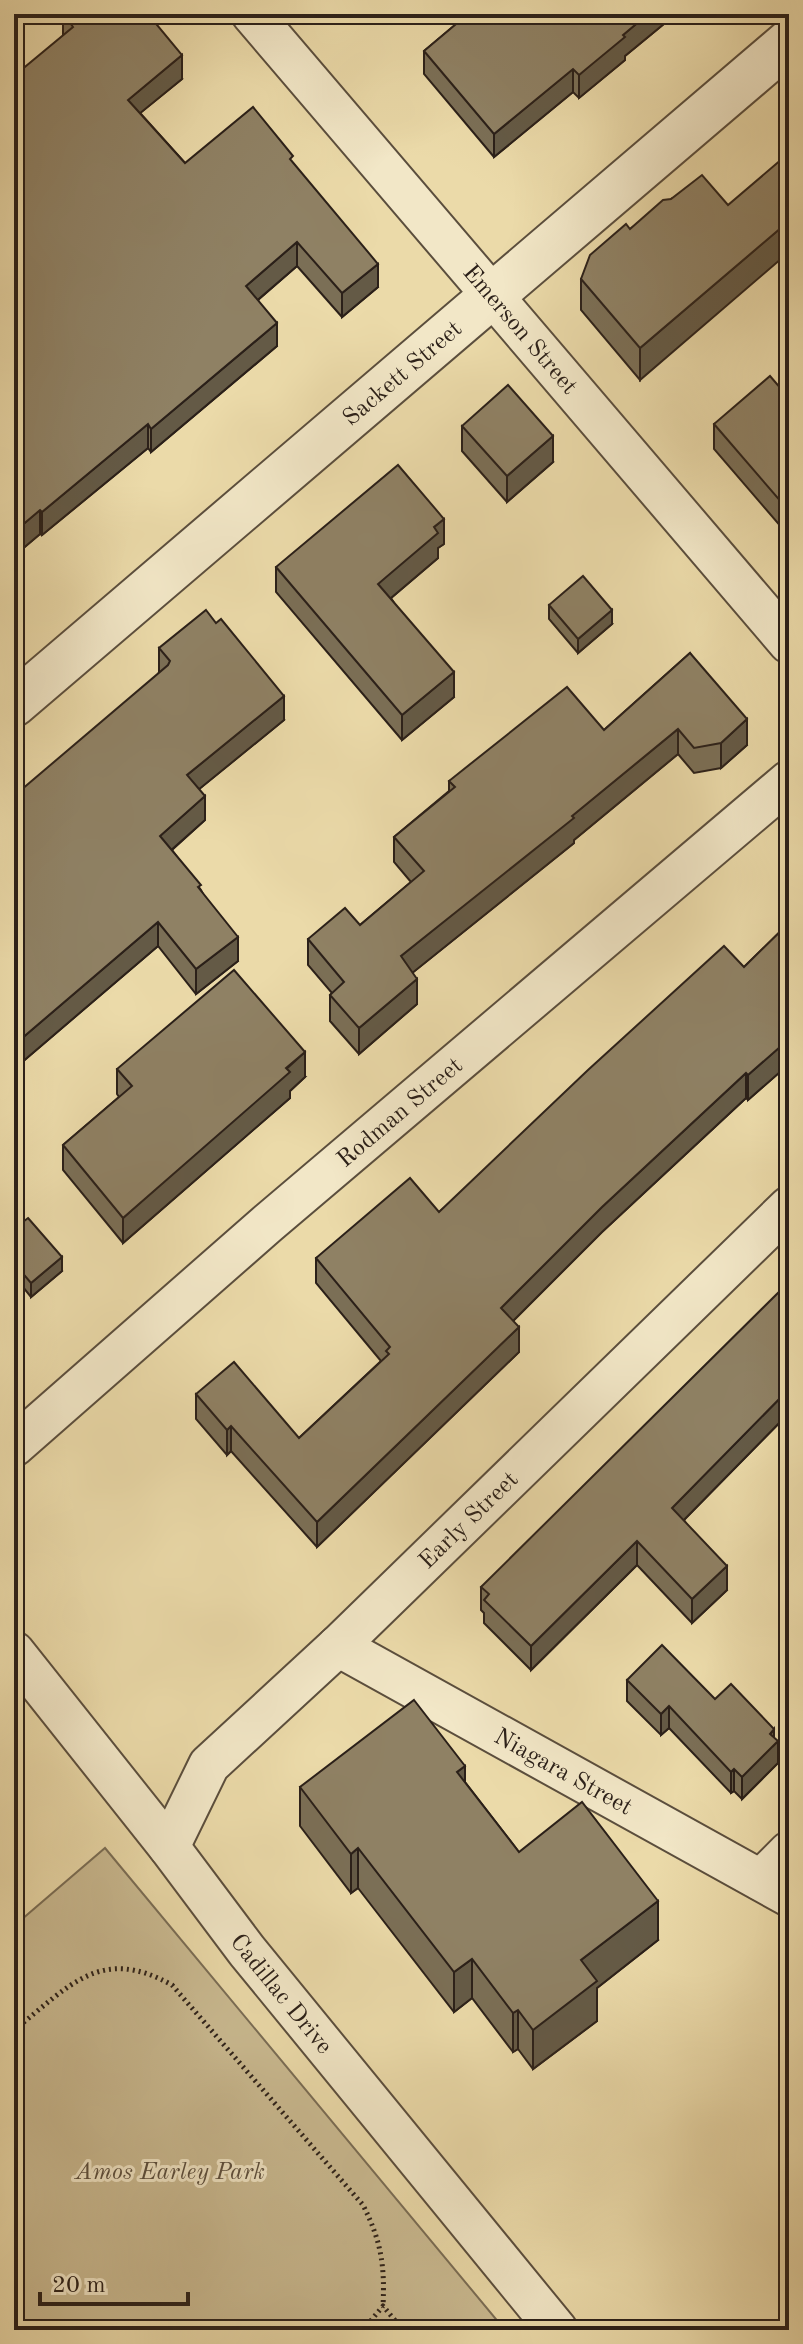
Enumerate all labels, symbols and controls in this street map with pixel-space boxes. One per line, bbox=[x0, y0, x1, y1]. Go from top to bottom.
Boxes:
street label: Emerson Street bbox=[458, 261, 581, 400]
street label: Sackett Street bbox=[339, 317, 467, 431]
street label: Rodman Street bbox=[333, 1054, 468, 1173]
street label: Early Street bbox=[415, 1468, 523, 1574]
street label: Niagara Street bbox=[490, 1725, 636, 1821]
street label: Cadillac Drive bbox=[225, 1930, 336, 2059]
park label: Amos Earley Park bbox=[73, 2161, 265, 2185]
scale bar bbox=[40, 2256, 188, 2306]
text: 20 m bbox=[52, 2274, 106, 2298]

